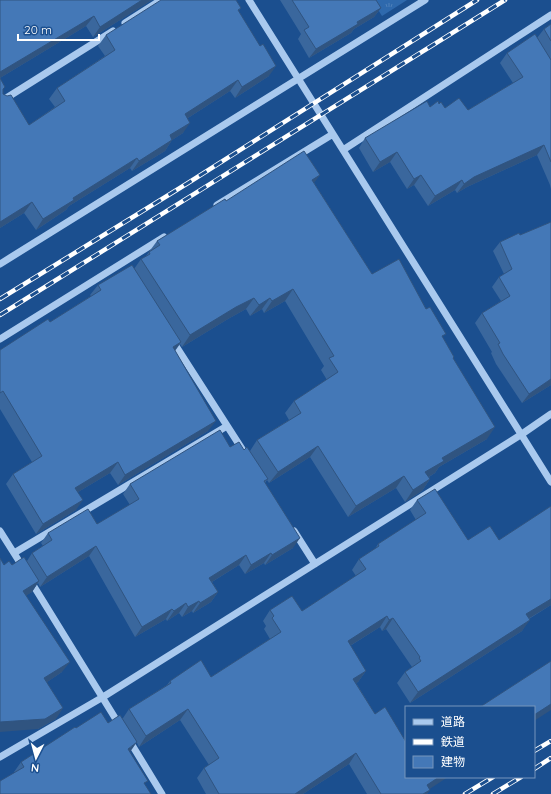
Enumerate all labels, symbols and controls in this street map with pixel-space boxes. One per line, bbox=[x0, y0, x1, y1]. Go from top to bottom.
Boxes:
scale bar bbox=[18, 16, 99, 42]
text: 20 m bbox=[24, 22, 52, 37]
legend bbox=[405, 706, 535, 778]
text: 道路 bbox=[441, 714, 465, 729]
text: 鉄道 bbox=[441, 734, 465, 749]
north arrow bbox=[16, 738, 56, 778]
text: 建物 bbox=[441, 754, 465, 769]
text: N bbox=[30, 761, 40, 775]

